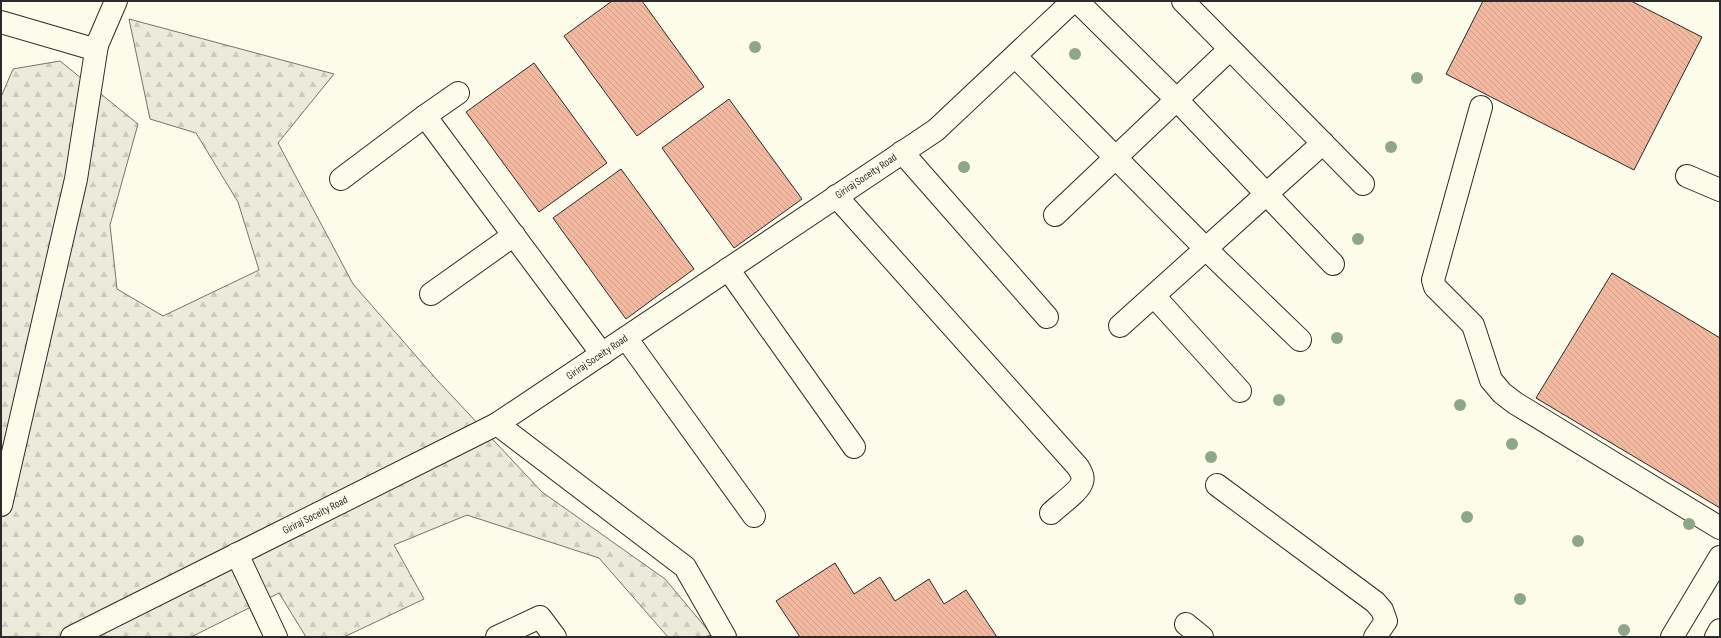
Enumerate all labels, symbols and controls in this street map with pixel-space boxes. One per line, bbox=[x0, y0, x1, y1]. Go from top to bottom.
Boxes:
street label: Giriraj Soceity Road bbox=[833, 150, 900, 201]
street label: Giriraj Soceity Road bbox=[564, 331, 631, 382]
street label: Giriraj Soceity Road bbox=[280, 493, 350, 537]

